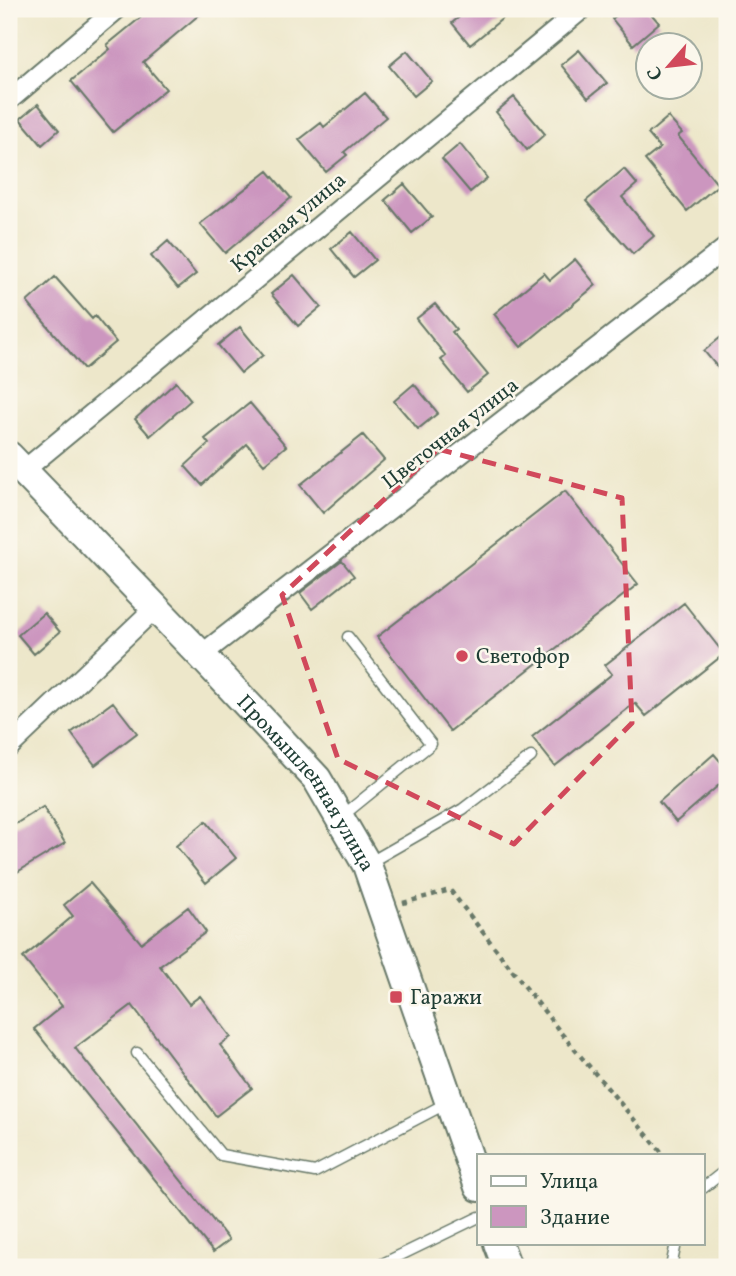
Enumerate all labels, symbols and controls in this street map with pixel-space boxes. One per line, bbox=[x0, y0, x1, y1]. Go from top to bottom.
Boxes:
north arrow bbox=[634, 32, 704, 102]
text: С bbox=[641, 62, 670, 85]
street label: Красная улица bbox=[225, 166, 353, 280]
street label: Цветочная улица bbox=[376, 372, 525, 497]
place label: Светофор bbox=[476, 643, 570, 672]
marker: Светофор bbox=[454, 648, 470, 664]
street label: Промышленная улица bbox=[229, 689, 381, 877]
place label: Гаражи bbox=[410, 984, 482, 1013]
marker: Гаражи bbox=[388, 989, 404, 1005]
legend bbox=[477, 1154, 704, 1244]
text: Улица bbox=[540, 1168, 598, 1197]
text: Здание bbox=[540, 1204, 610, 1233]

